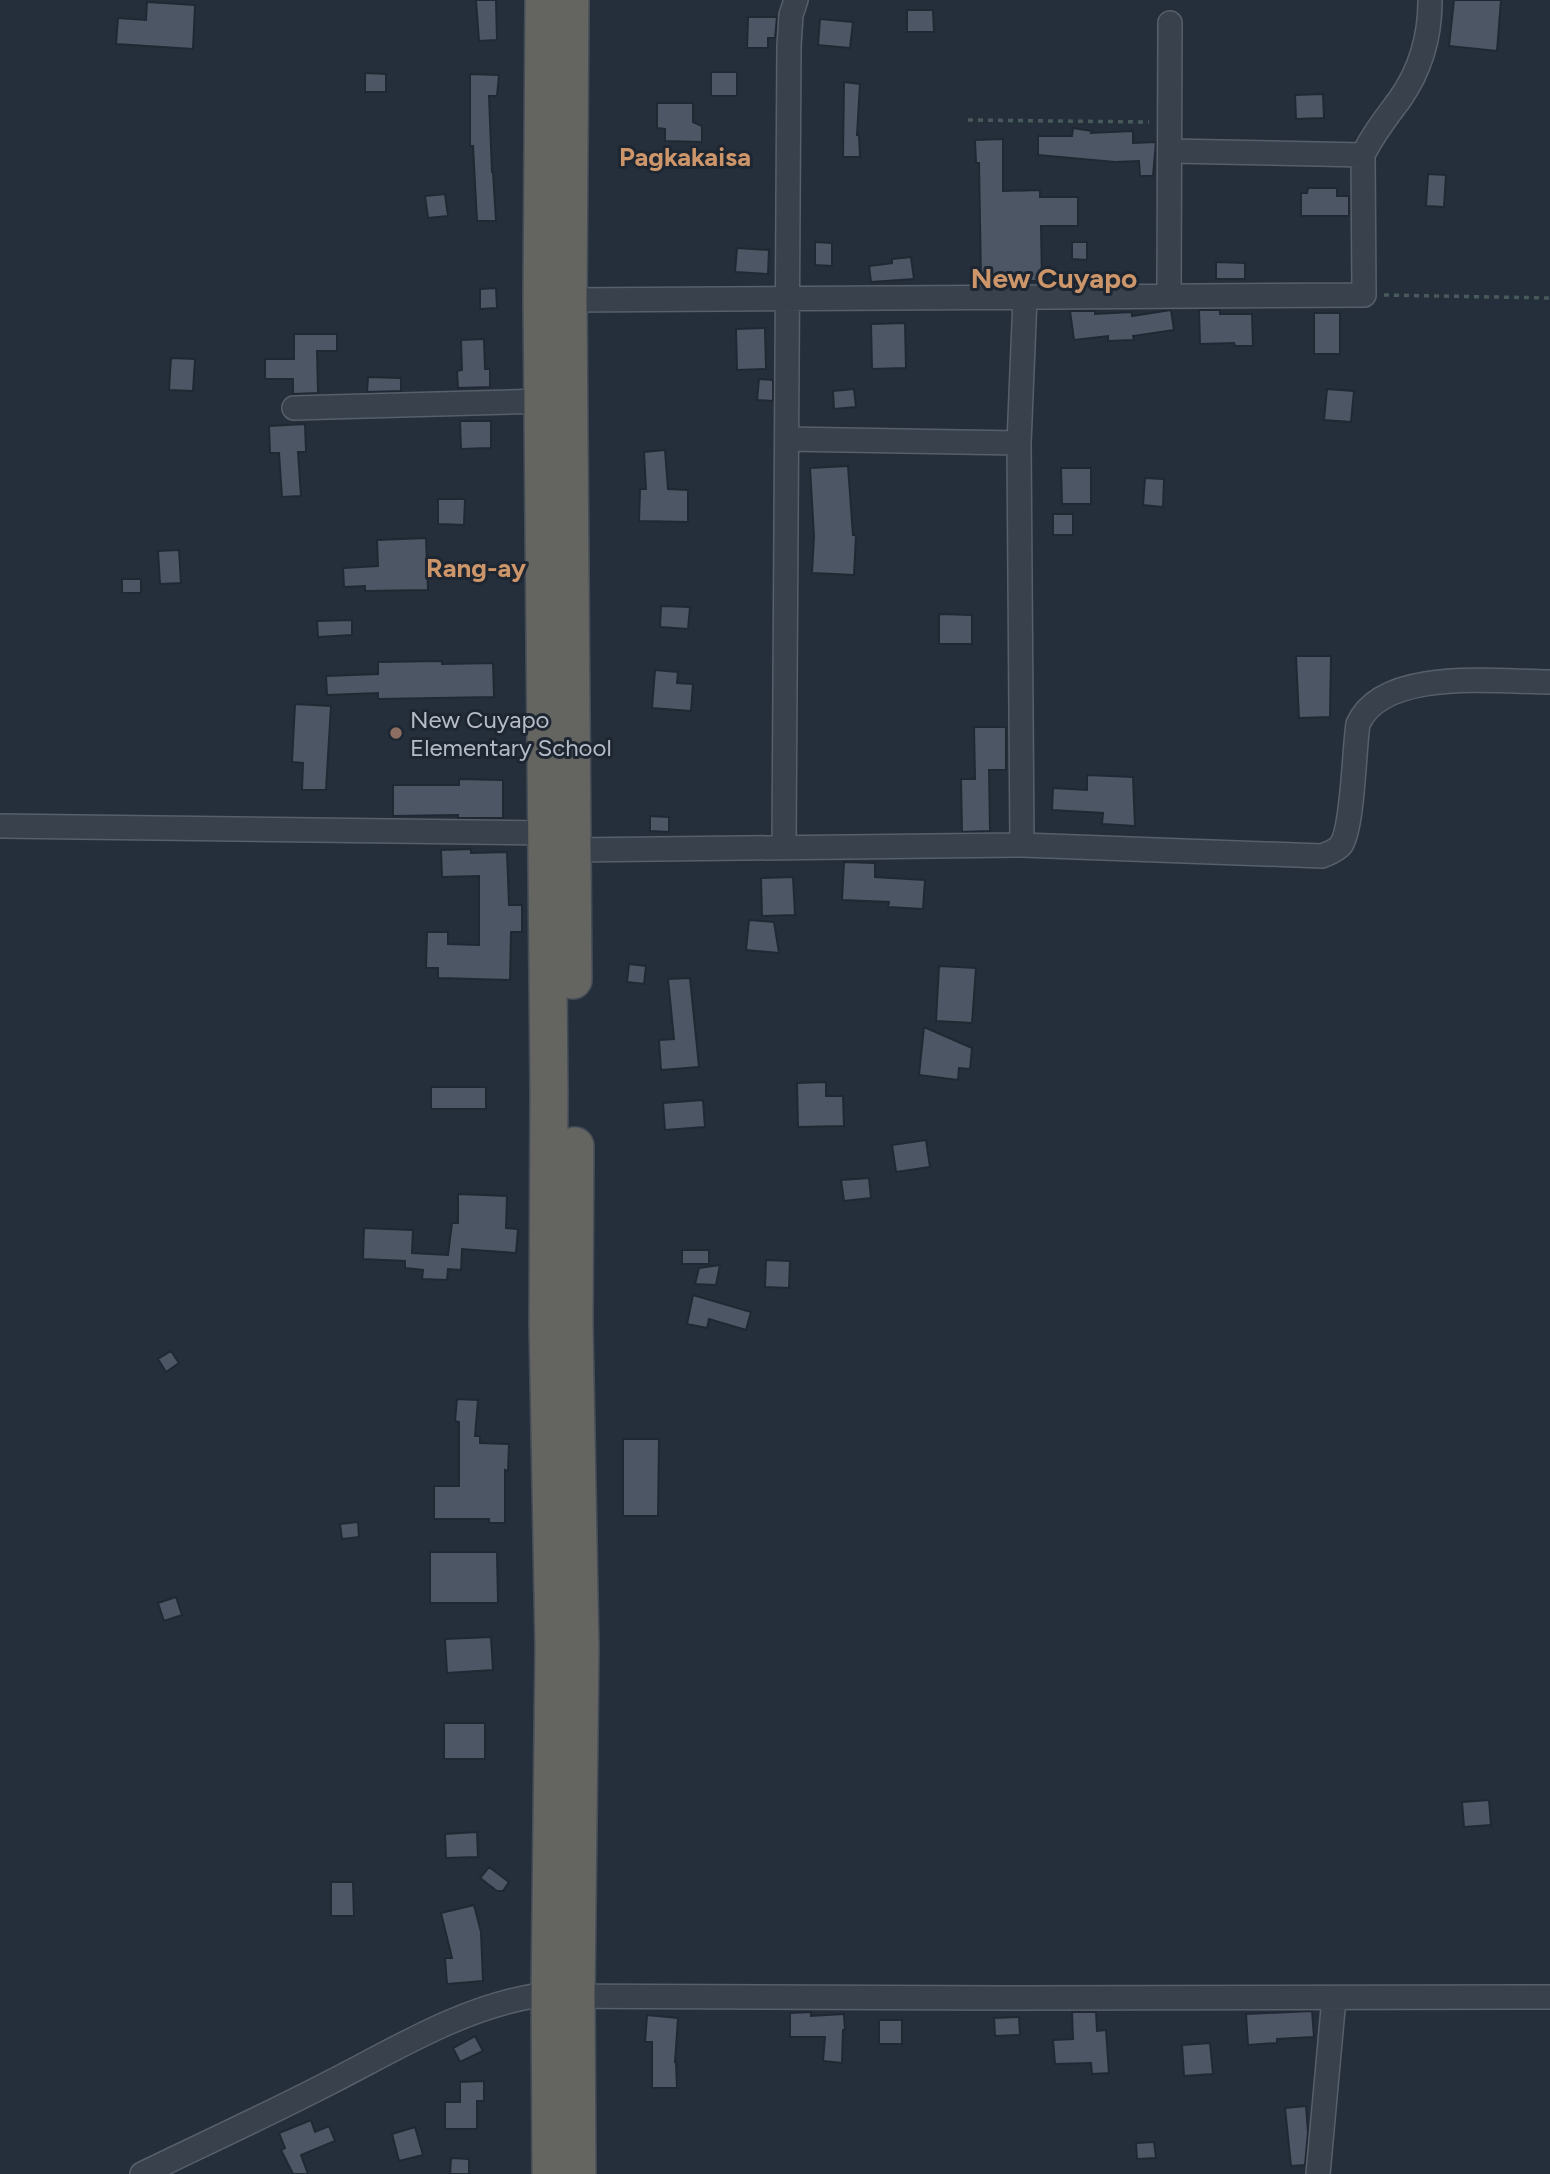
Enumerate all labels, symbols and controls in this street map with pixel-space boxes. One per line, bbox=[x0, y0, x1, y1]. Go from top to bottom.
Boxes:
district label: Pagkakaisa bbox=[619, 141, 751, 173]
district label: New Cuyapo bbox=[971, 261, 1137, 295]
district label: Rang-ay bbox=[426, 552, 526, 584]
place label: New Cuyapo Elementary School bbox=[410, 705, 612, 762]
marker: New Cuyapo Elementary School bbox=[388, 725, 404, 741]

